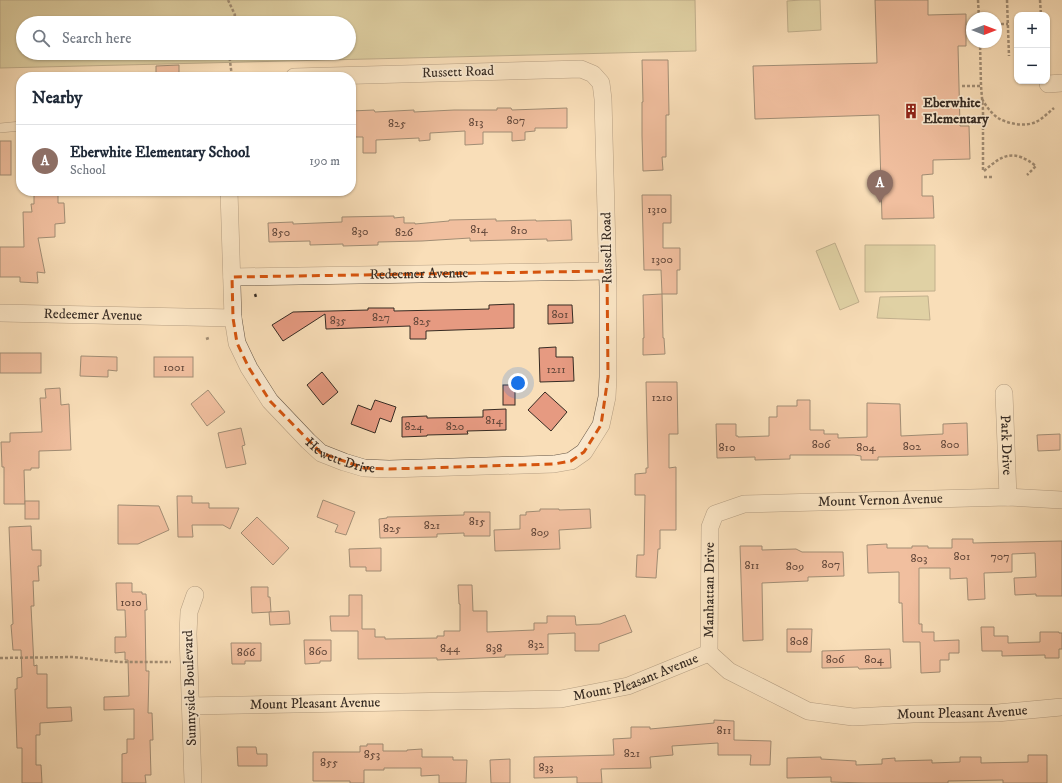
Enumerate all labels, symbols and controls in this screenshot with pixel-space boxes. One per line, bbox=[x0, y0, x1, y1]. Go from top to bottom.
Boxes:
north arrow bbox=[966, 12, 1002, 48]
map controls bbox=[1014, 12, 1050, 84]
button: + bbox=[1014, 12, 1050, 48]
search box bbox=[16, 16, 356, 60]
icon: search bbox=[30, 27, 52, 49]
text: Search here bbox=[62, 29, 131, 48]
button: − bbox=[1014, 48, 1050, 84]
street label: Russett Road bbox=[422, 62, 494, 82]
text: Nearby bbox=[32, 87, 82, 109]
place label: Eberwhite Elementary bbox=[923, 94, 989, 128]
building icon: Eberwhite Elementary bbox=[902, 102, 920, 120]
house number: 807 bbox=[507, 113, 525, 128]
house number: 813 bbox=[469, 115, 483, 130]
house number: 825 bbox=[388, 116, 406, 131]
text: Eberwhite Elementary School bbox=[70, 143, 250, 162]
text: A bbox=[41, 153, 49, 169]
text: 190 m bbox=[309, 153, 340, 169]
text: School bbox=[70, 162, 106, 178]
pin: A bbox=[867, 170, 893, 203]
house number: 1310 bbox=[647, 202, 667, 217]
street label: Russell Road bbox=[597, 212, 617, 284]
house number: 814 bbox=[470, 222, 489, 237]
house number: 810 bbox=[511, 223, 527, 238]
house number: 830 bbox=[352, 224, 368, 239]
house number: 850 bbox=[272, 225, 290, 240]
house number: 826 bbox=[395, 225, 414, 240]
house number: 1300 bbox=[651, 252, 673, 267]
street label: Redeemer Avenue bbox=[370, 264, 469, 284]
street label: Redeemer Avenue bbox=[44, 305, 143, 325]
house number: 801 bbox=[552, 307, 568, 322]
house number: 827 bbox=[372, 310, 390, 325]
house number: 835 bbox=[330, 313, 346, 328]
house number: 825 bbox=[413, 314, 431, 329]
house number: 1001 bbox=[163, 360, 185, 375]
house number: 1211 bbox=[546, 362, 566, 377]
your location bbox=[508, 373, 528, 393]
house number: 1210 bbox=[651, 390, 673, 405]
house number: 814 bbox=[485, 413, 504, 428]
street label: Park Drive bbox=[996, 414, 1016, 476]
house number: 824 bbox=[405, 419, 424, 434]
house number: 820 bbox=[446, 419, 464, 434]
street label: Hewett Drive bbox=[301, 434, 376, 477]
house number: 806 bbox=[812, 437, 831, 452]
house number: 800 bbox=[941, 437, 959, 452]
house number: 802 bbox=[903, 439, 921, 454]
house number: 810 bbox=[719, 440, 735, 455]
house number: 804 bbox=[856, 440, 877, 455]
street label: Mount Vernon Avenue bbox=[818, 490, 943, 511]
house number: 815 bbox=[469, 514, 485, 529]
house number: 821 bbox=[424, 518, 440, 533]
house number: 825 bbox=[383, 521, 401, 536]
house number: 809 bbox=[531, 525, 549, 540]
street label: Manhattan Drive bbox=[700, 542, 719, 638]
house number: 801 bbox=[954, 549, 970, 564]
house number: 707 bbox=[990, 549, 1010, 564]
house number: 803 bbox=[911, 551, 927, 566]
house number: 807 bbox=[822, 557, 840, 572]
house number: 811 bbox=[745, 558, 759, 573]
house number: 809 bbox=[786, 559, 804, 574]
house number: 1010 bbox=[120, 595, 142, 610]
street label: Sunnyside Boulevard bbox=[179, 630, 201, 746]
house number: 808 bbox=[790, 634, 808, 649]
house number: 832 bbox=[528, 637, 544, 652]
house number: 844 bbox=[440, 641, 461, 656]
house number: 838 bbox=[486, 641, 502, 656]
house number: 860 bbox=[309, 644, 327, 659]
house number: 866 bbox=[237, 645, 256, 660]
street label: Mount Pleasant Avenue bbox=[572, 649, 701, 705]
house number: 806 bbox=[826, 652, 845, 667]
house number: 804 bbox=[864, 652, 885, 667]
street label: Mount Pleasant Avenue bbox=[249, 693, 381, 714]
street label: Mount Pleasant Avenue bbox=[896, 701, 1028, 724]
house number: 811 bbox=[717, 723, 731, 738]
house number: 821 bbox=[624, 746, 640, 761]
house number: 853 bbox=[364, 747, 380, 762]
house number: 855 bbox=[320, 755, 338, 770]
house number: 833 bbox=[539, 760, 553, 775]

